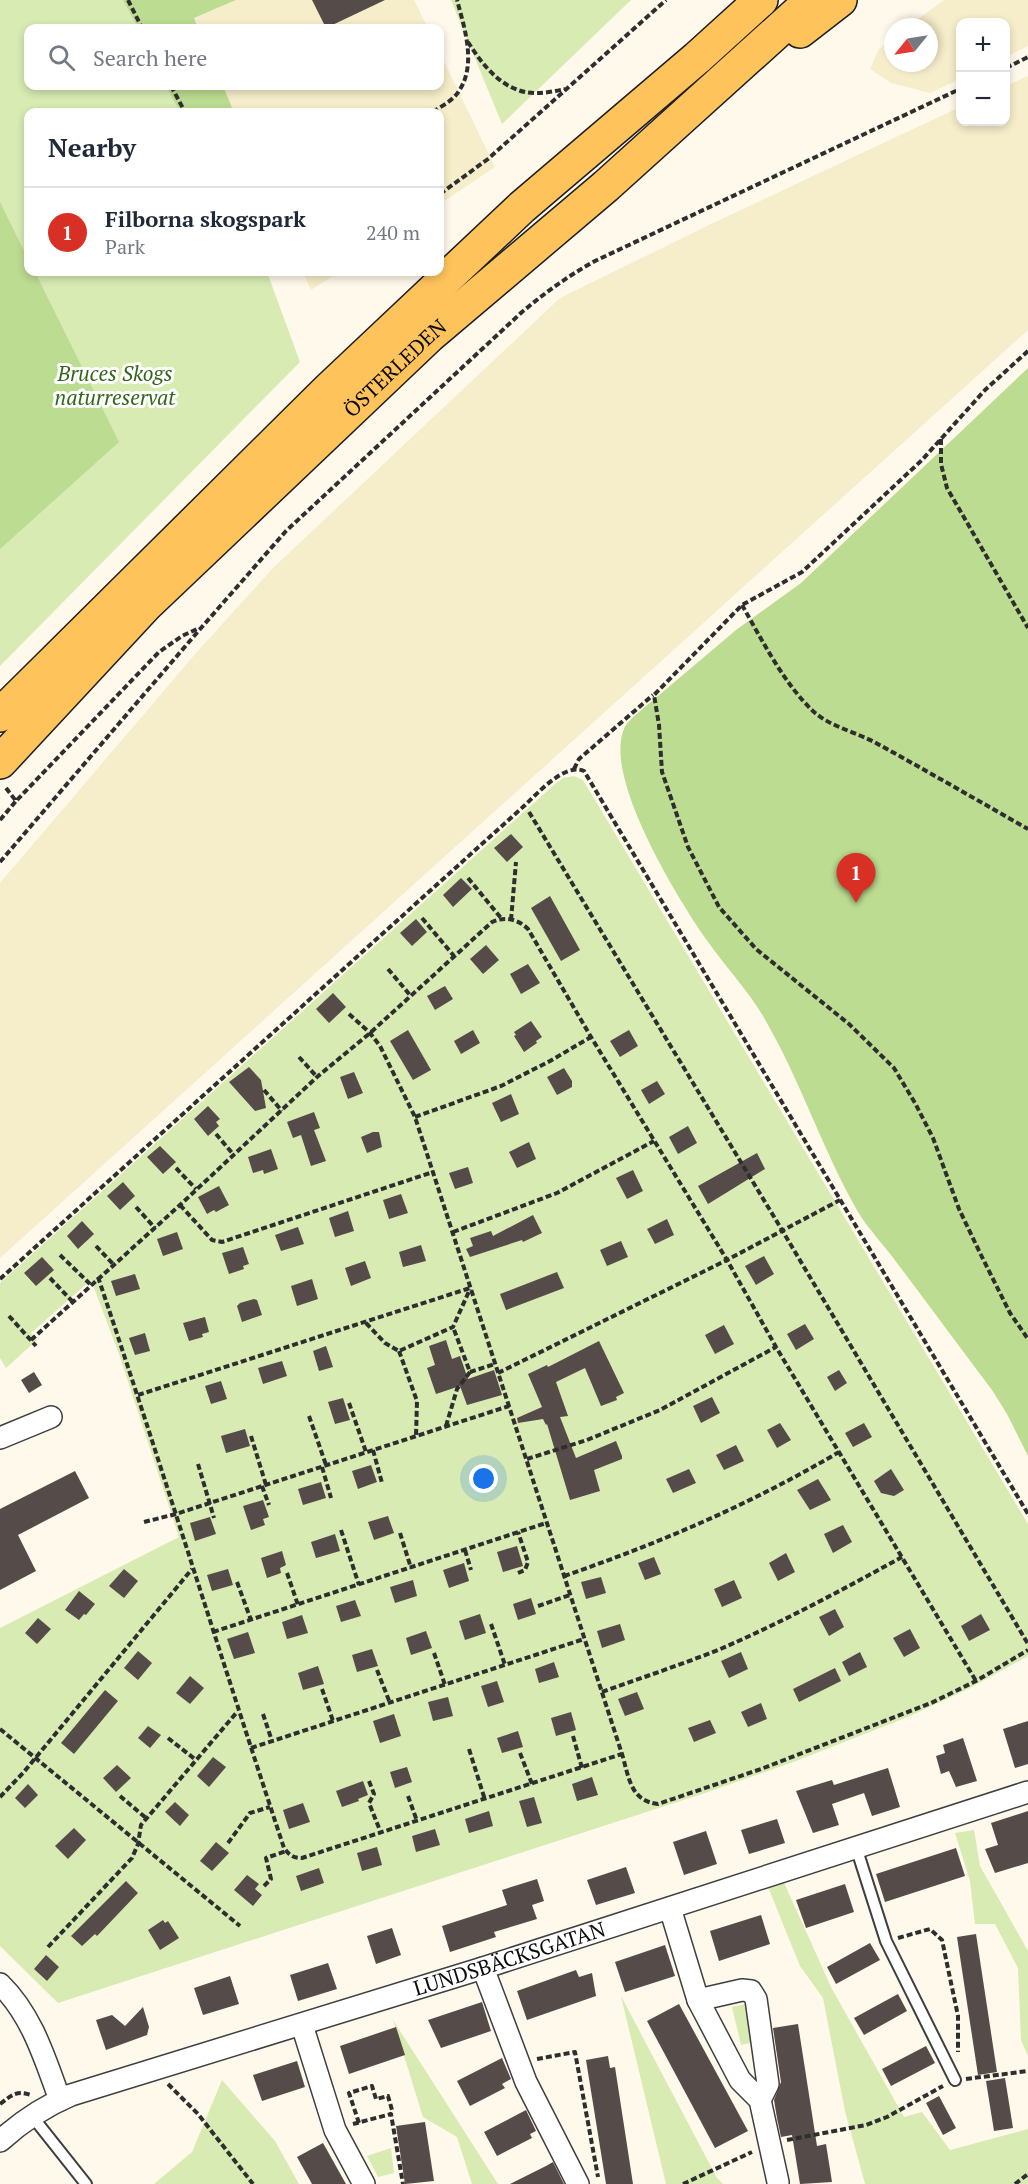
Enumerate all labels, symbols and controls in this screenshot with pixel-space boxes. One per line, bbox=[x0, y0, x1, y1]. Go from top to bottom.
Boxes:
north arrow bbox=[884, 18, 938, 72]
map controls bbox=[956, 18, 1010, 126]
button: + bbox=[956, 18, 1010, 72]
search box bbox=[24, 24, 444, 90]
icon: search bbox=[45, 41, 78, 74]
text: Search here bbox=[93, 43, 207, 72]
button: − bbox=[956, 72, 1010, 126]
text: Nearby bbox=[48, 130, 136, 164]
text: Filborna skogspark bbox=[105, 204, 306, 233]
text: 1 bbox=[62, 219, 73, 246]
text: 240 m bbox=[366, 219, 420, 246]
text: Park bbox=[105, 233, 145, 260]
street label: ÖSTERLEDEN bbox=[337, 312, 452, 423]
park label: Bruces Skogs naturreservat bbox=[55, 359, 176, 411]
pin: 1 bbox=[836, 854, 876, 903]
your location bbox=[469, 1464, 498, 1493]
street label: LUNDSBÄCKSGATAN bbox=[410, 1914, 609, 2002]

